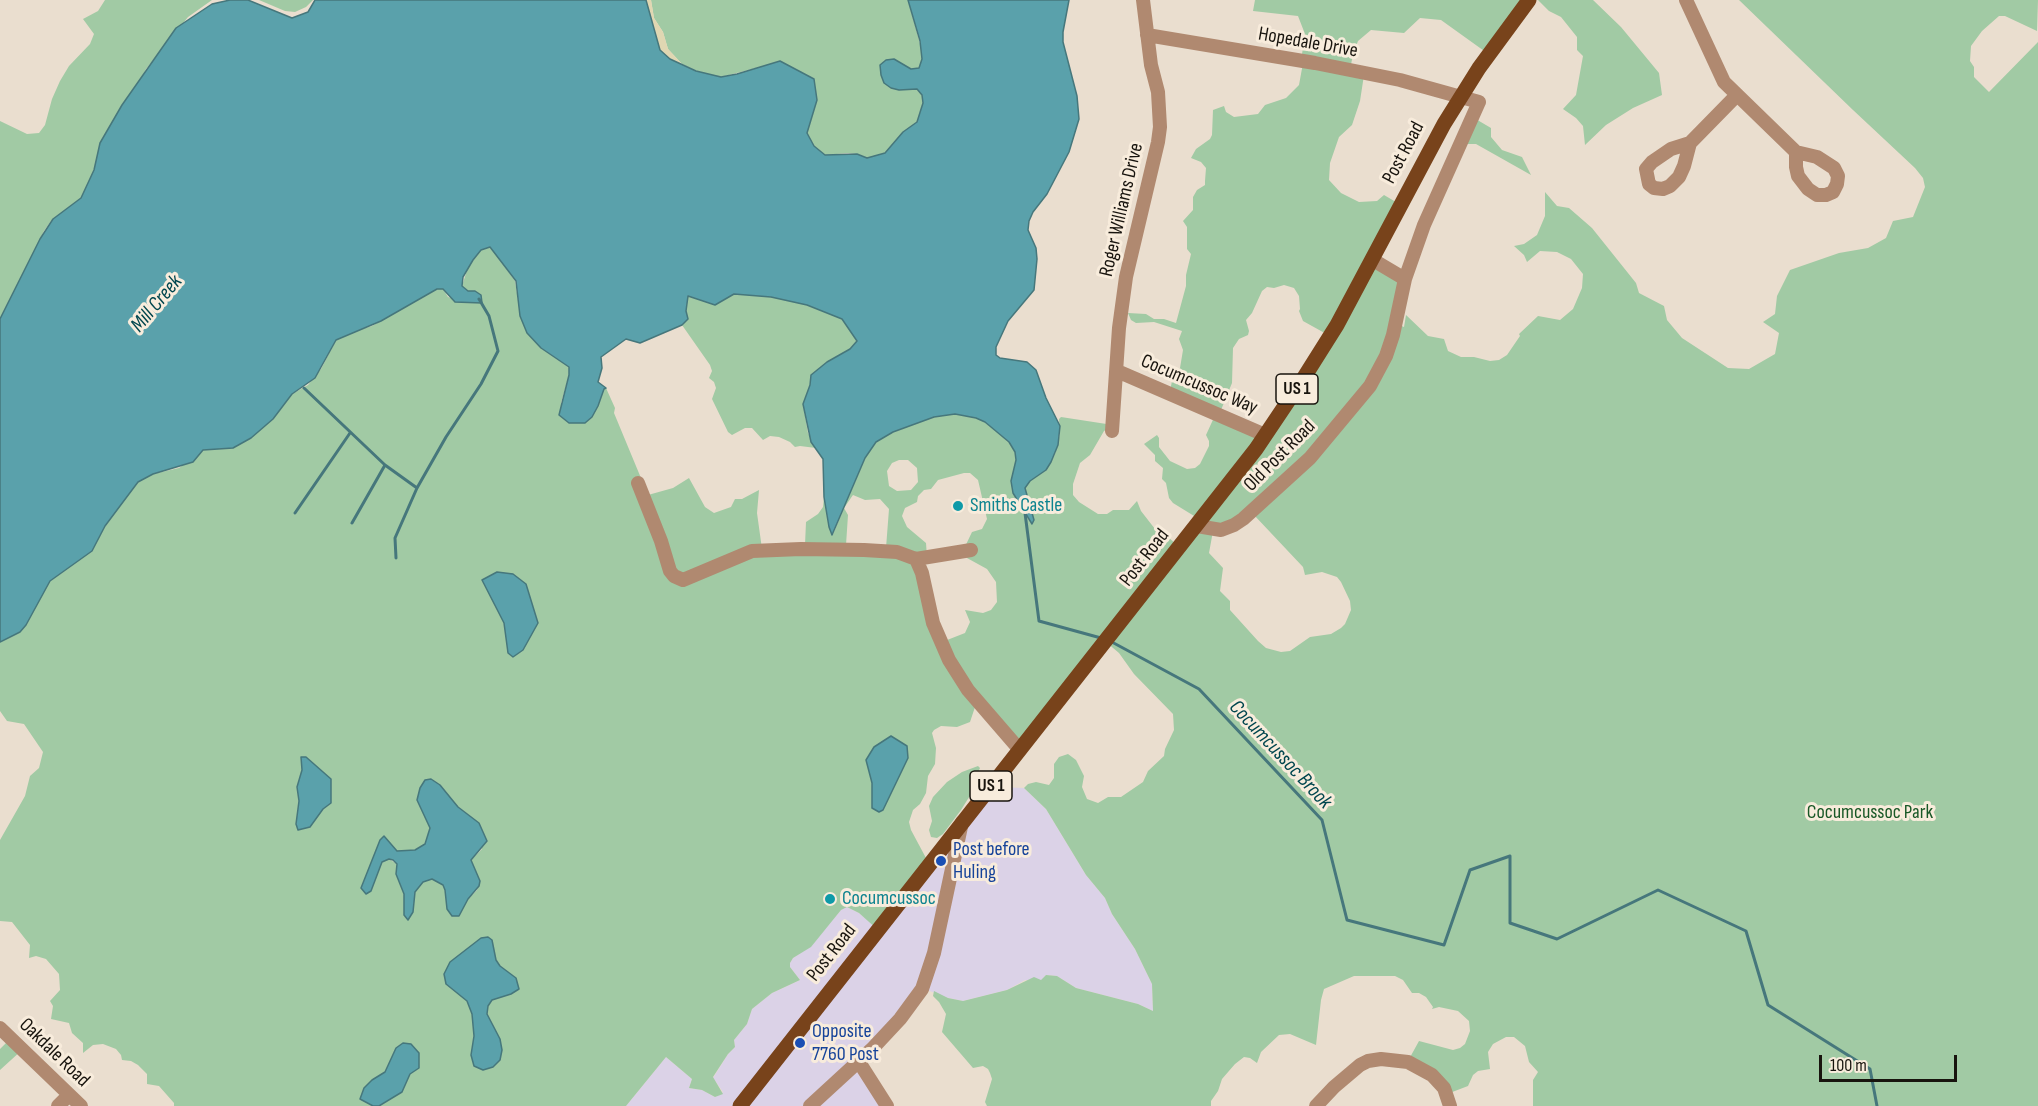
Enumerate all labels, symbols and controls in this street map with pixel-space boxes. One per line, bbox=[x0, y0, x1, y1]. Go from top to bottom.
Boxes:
street label: Hopedale Drive bbox=[1256, 22, 1360, 64]
street label: Post Road bbox=[1378, 118, 1430, 188]
street label: Roger Williams Drive bbox=[1095, 141, 1149, 279]
water label: Mill Creek bbox=[126, 270, 188, 338]
street label: Cocumcussoc Way bbox=[1137, 350, 1261, 420]
road number: US 1 bbox=[1276, 374, 1318, 404]
street label: Old Post Road bbox=[1239, 415, 1321, 497]
place label: Smiths Castle bbox=[970, 494, 1062, 518]
marker: Smiths Castle bbox=[951, 499, 965, 513]
street label: Post Road bbox=[1115, 524, 1175, 592]
water label: Cocumcussoc Brook bbox=[1223, 695, 1337, 815]
road number: US 1 bbox=[970, 771, 1012, 801]
park label: Cocumcussoc Park bbox=[1807, 801, 1933, 825]
place label: Post before Huling bbox=[953, 838, 1030, 885]
marker: Post before Huling bbox=[934, 854, 948, 868]
place label: Cocumcussoc bbox=[842, 887, 936, 911]
marker: Cocumcussoc bbox=[823, 892, 837, 906]
street label: Post Road bbox=[802, 919, 862, 987]
street label: Oakdale Road bbox=[14, 1013, 94, 1093]
place label: Opposite 7760 Post bbox=[812, 1020, 879, 1067]
marker: Opposite 7760 Post bbox=[793, 1036, 807, 1050]
scale bar bbox=[1822, 1043, 1960, 1081]
text: 100 m bbox=[1830, 1055, 1867, 1076]

